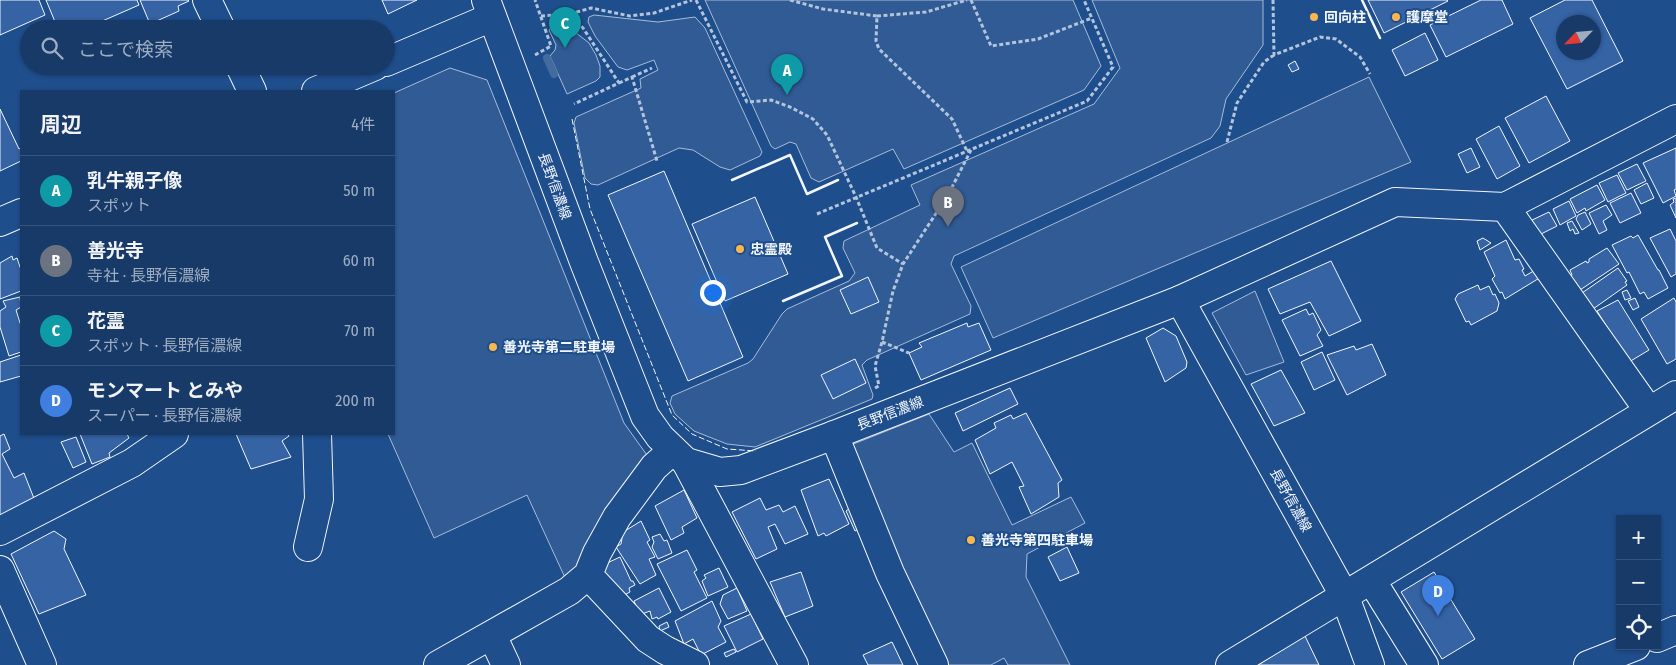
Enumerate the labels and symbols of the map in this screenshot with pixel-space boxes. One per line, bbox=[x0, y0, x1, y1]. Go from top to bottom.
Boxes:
pin: C bbox=[549, 7, 581, 48]
place label: 回向柱 bbox=[1324, 9, 1366, 26]
place label: 護摩堂 bbox=[1406, 9, 1448, 26]
marker: 回向柱 bbox=[1308, 11, 1320, 23]
marker: 護摩堂 bbox=[1390, 11, 1402, 23]
north arrow bbox=[1556, 15, 1601, 60]
pin: A bbox=[771, 54, 803, 95]
street label: 長野信濃線 bbox=[535, 150, 574, 222]
pin: B bbox=[932, 186, 964, 227]
place label: 忠霊殿 bbox=[750, 241, 792, 258]
marker: 忠霊殿 bbox=[734, 243, 746, 255]
your location bbox=[700, 280, 726, 306]
place label: 善光寺第二駐車場 bbox=[503, 339, 615, 356]
marker: 善光寺第二駐車場 bbox=[487, 341, 499, 353]
street label: 長野信濃線 bbox=[854, 393, 926, 434]
street label: 長野信濃線 bbox=[1266, 466, 1315, 535]
place label: 善光寺第四駐車場 bbox=[981, 532, 1093, 549]
marker: 善光寺第四駐車場 bbox=[965, 534, 977, 546]
pin: D bbox=[1422, 575, 1454, 616]

